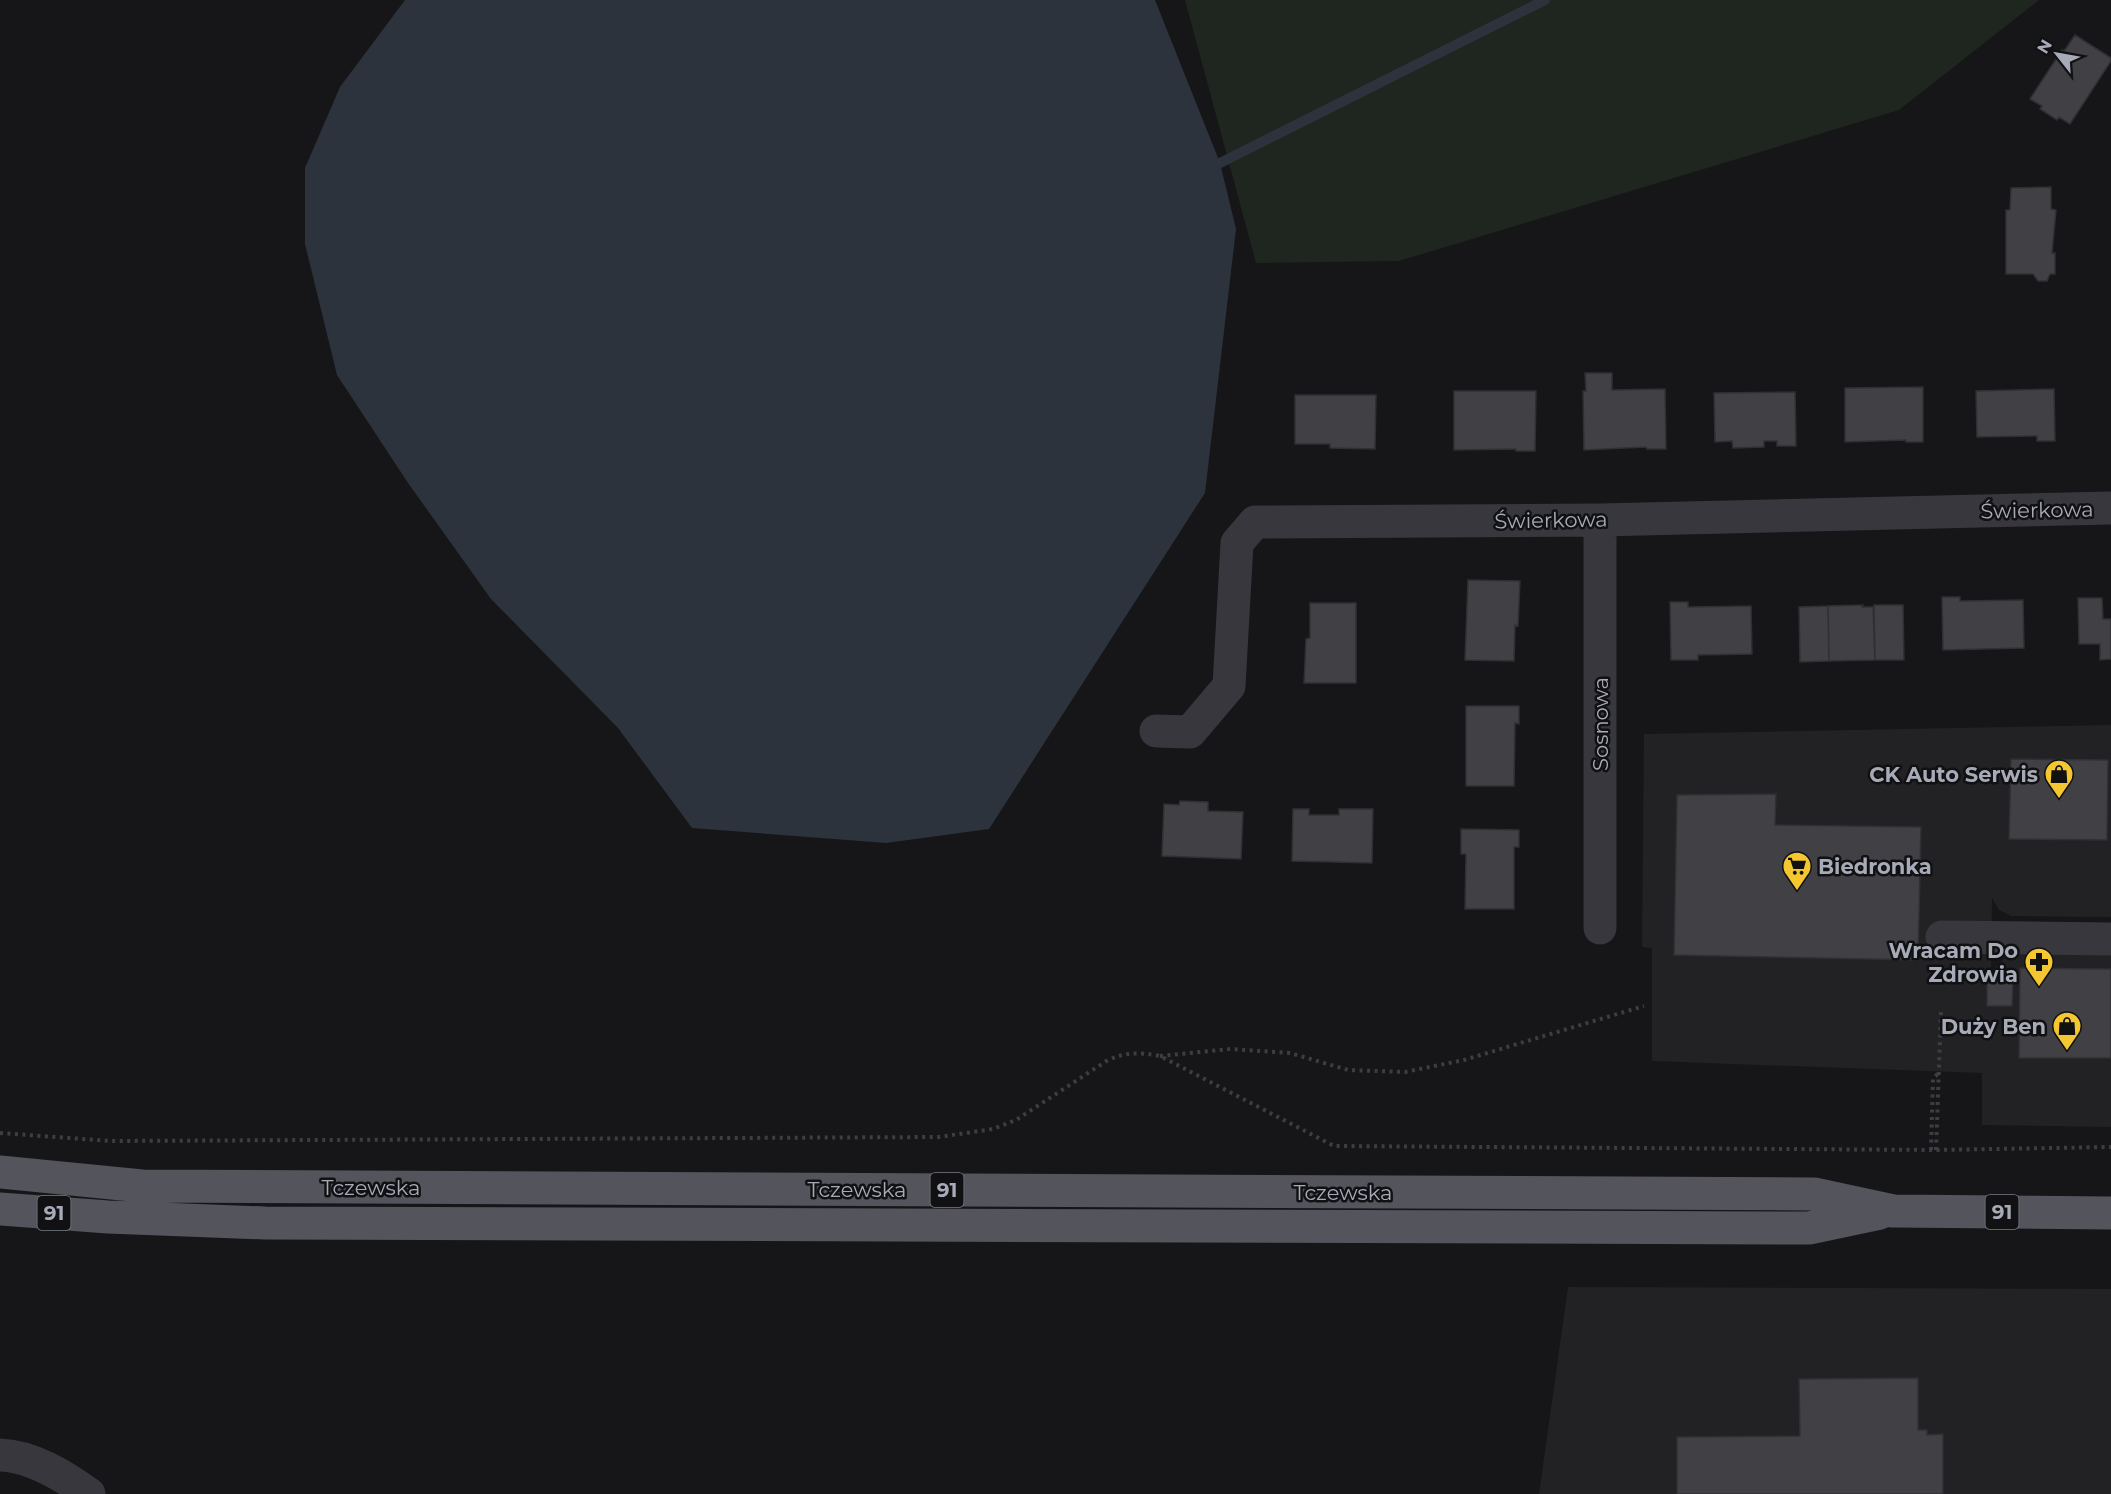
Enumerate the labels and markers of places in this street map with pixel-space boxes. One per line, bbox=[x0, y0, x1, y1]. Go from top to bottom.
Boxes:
shop icon: CK Auto Serwis bbox=[2043, 758, 2075, 800]
place label: CK Auto Serwis bbox=[1869, 762, 2038, 787]
supermarket icon: Biedronka bbox=[1781, 850, 1813, 892]
place label: Biedronka bbox=[1818, 854, 1932, 879]
place label: Wracam Do Zdrowia bbox=[1889, 938, 2018, 987]
pharmacy icon: Wracam Do Zdrowia bbox=[2023, 946, 2055, 988]
shop icon: Duży Ben bbox=[2051, 1010, 2083, 1052]
place label: Duży Ben bbox=[1941, 1014, 2046, 1039]

